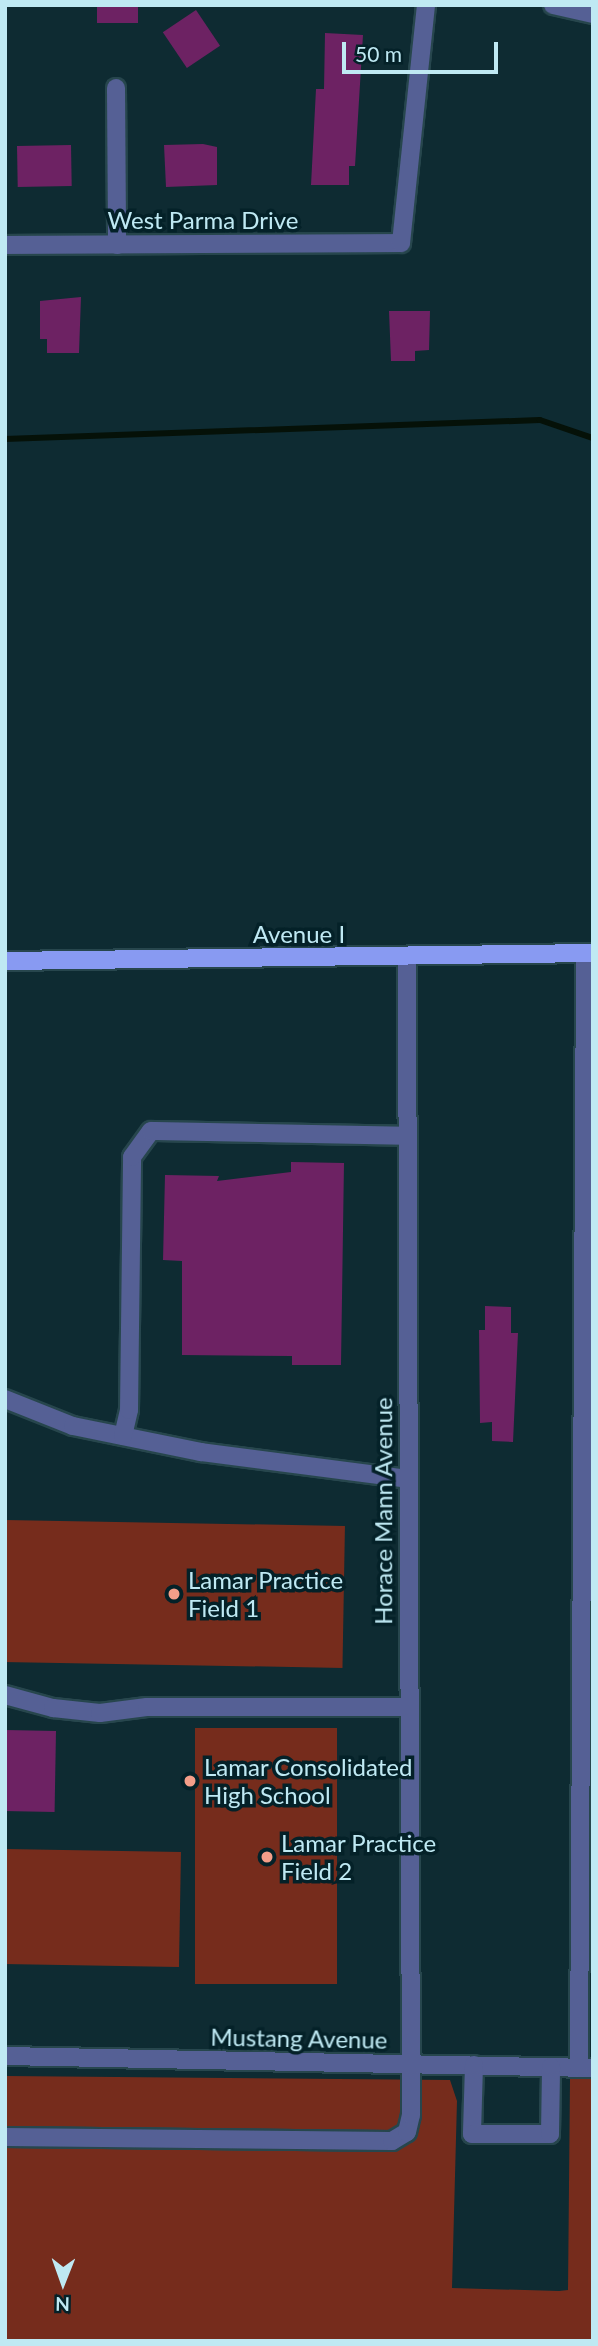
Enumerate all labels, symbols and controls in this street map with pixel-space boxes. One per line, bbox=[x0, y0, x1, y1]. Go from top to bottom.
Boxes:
scale bar bbox=[346, 28, 502, 72]
text: 50 m bbox=[355, 41, 402, 66]
street label: West Parma Drive bbox=[107, 206, 299, 234]
street label: Avenue I bbox=[253, 920, 345, 948]
street label: Horace Mann Avenue bbox=[369, 1397, 397, 1625]
place label: Lamar Practice Field 1 bbox=[188, 1566, 344, 1622]
marker: Lamar Practice Field 1 bbox=[166, 1586, 182, 1602]
place label: Lamar Consolidated High School bbox=[204, 1753, 413, 1809]
marker: Lamar Consolidated High School bbox=[182, 1773, 198, 1789]
place label: Lamar Practice Field 2 bbox=[281, 1829, 437, 1885]
marker: Lamar Practice Field 2 bbox=[259, 1849, 275, 1865]
street label: Mustang Avenue bbox=[210, 2022, 388, 2054]
north arrow bbox=[28, 2248, 98, 2318]
text: N bbox=[55, 2293, 70, 2316]

